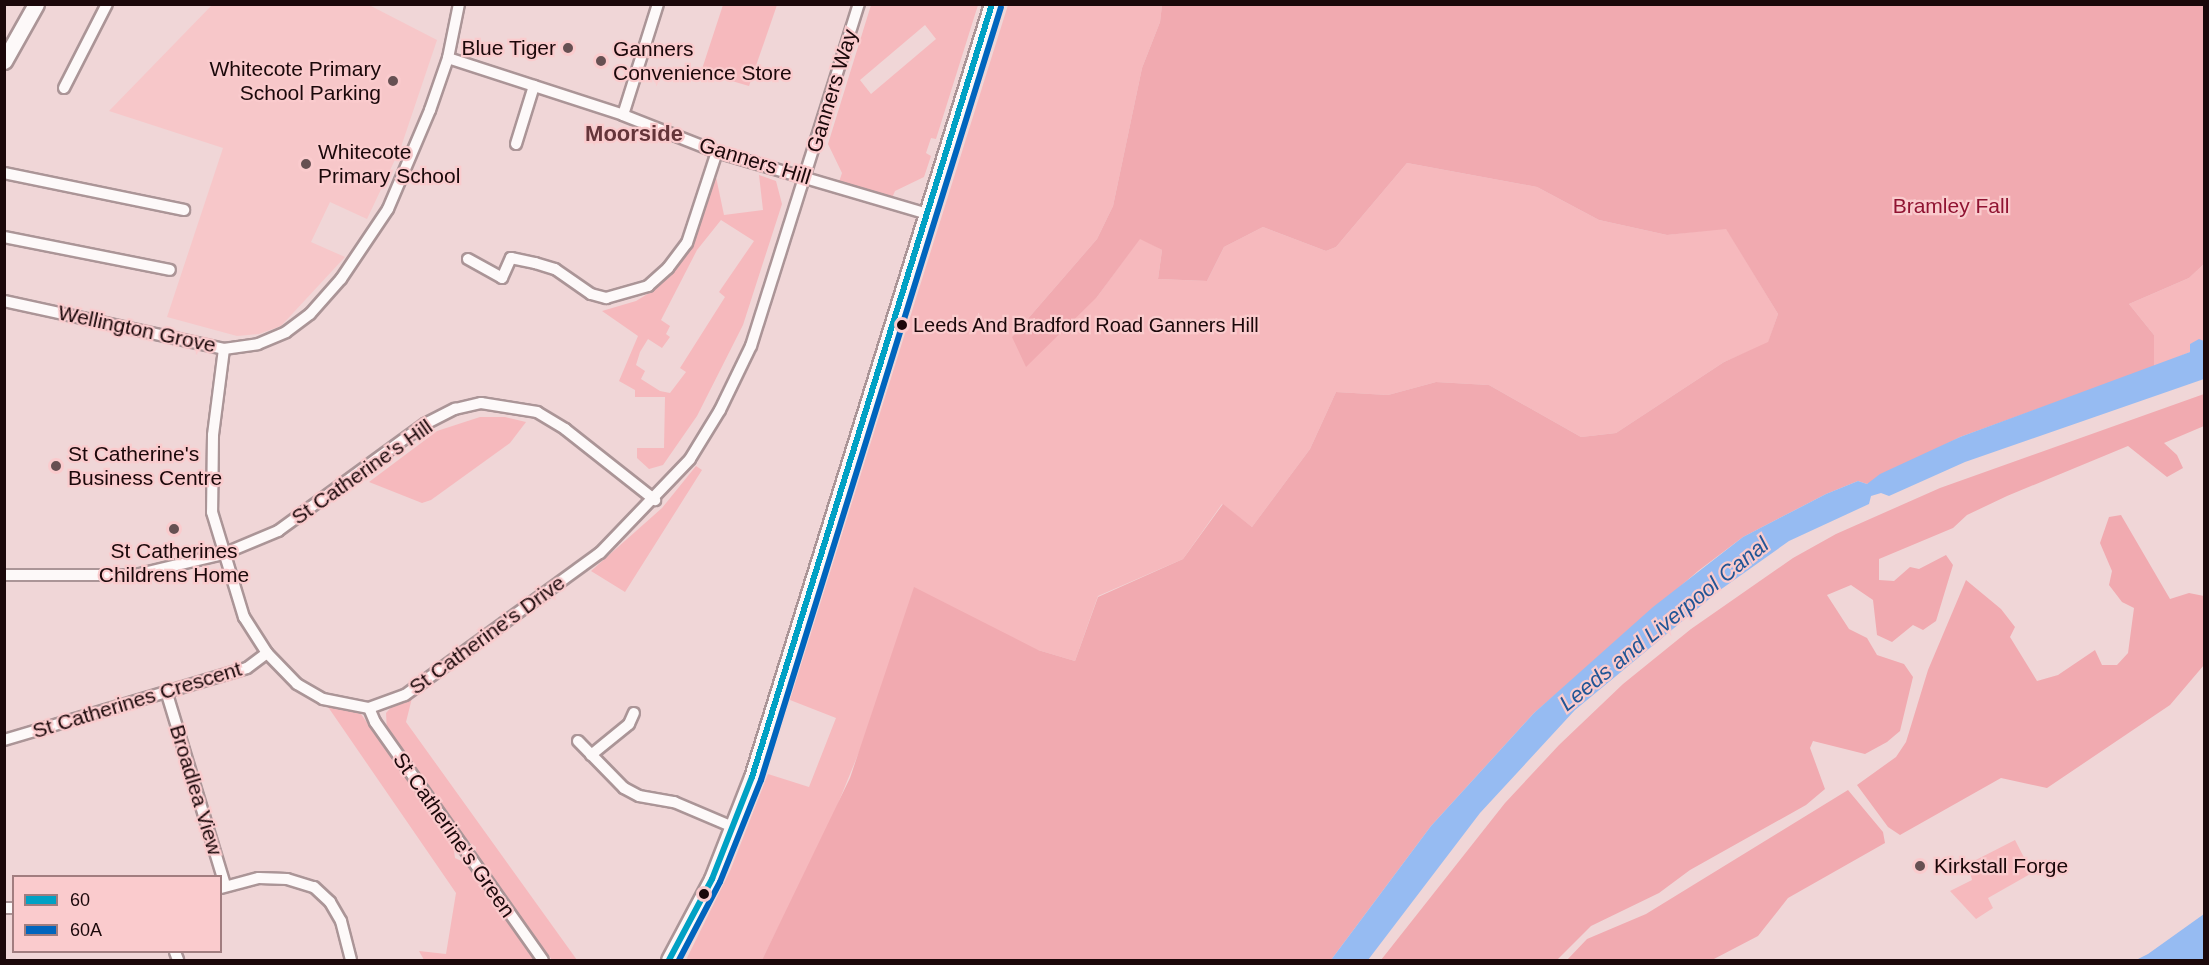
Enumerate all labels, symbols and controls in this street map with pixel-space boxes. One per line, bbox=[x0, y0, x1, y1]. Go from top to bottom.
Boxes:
street label: Ganners Way bbox=[801, 26, 863, 156]
place label: Blue Tiger bbox=[461, 35, 556, 61]
place label: Ganners Convenience Store bbox=[613, 36, 792, 86]
marker: Blue Tiger bbox=[561, 41, 575, 55]
marker: Ganners Convenience Store bbox=[594, 54, 608, 68]
place label: Whitecote Primary School Parking bbox=[209, 56, 381, 106]
marker: Whitecote Primary School Parking bbox=[386, 74, 400, 88]
district label: Moorside bbox=[585, 121, 683, 147]
street label: Ganners Hill bbox=[696, 132, 814, 190]
place label: Whitecote Primary School bbox=[318, 139, 460, 189]
marker: Whitecote Primary School bbox=[299, 157, 313, 171]
park label: Bramley Fall bbox=[1893, 193, 2009, 219]
street label: Wellington Grove bbox=[56, 300, 218, 358]
place label: Leeds And Bradford Road Ganners Hill bbox=[913, 313, 1260, 337]
marker: Leeds And Bradford Road Ganners Hill bbox=[896, 319, 908, 331]
street label: St Catherine's Hill bbox=[287, 414, 437, 530]
place label: St Catherine's Business Centre bbox=[68, 441, 222, 491]
marker: St Catherine's Business Centre bbox=[49, 459, 63, 473]
marker: St Catherines Childrens Home bbox=[167, 522, 181, 536]
water label: Leeds and Liverpool Canal bbox=[1554, 531, 1774, 717]
place label: St Catherines Childrens Home bbox=[99, 538, 249, 588]
street label: St Catherine's Drive bbox=[404, 570, 570, 700]
street label: St Catherines Crescent bbox=[30, 656, 244, 744]
street label: Broadlea View bbox=[164, 722, 228, 858]
street label: St Catherine's Green bbox=[388, 748, 520, 922]
place label: Kirkstall Forge bbox=[1934, 853, 2068, 879]
marker: Kirkstall Forge bbox=[1911, 857, 1929, 875]
legend bbox=[12, 875, 222, 953]
unlabelled marker bbox=[698, 888, 710, 900]
text: 60 bbox=[70, 890, 90, 910]
text: 60A bbox=[70, 920, 102, 940]

